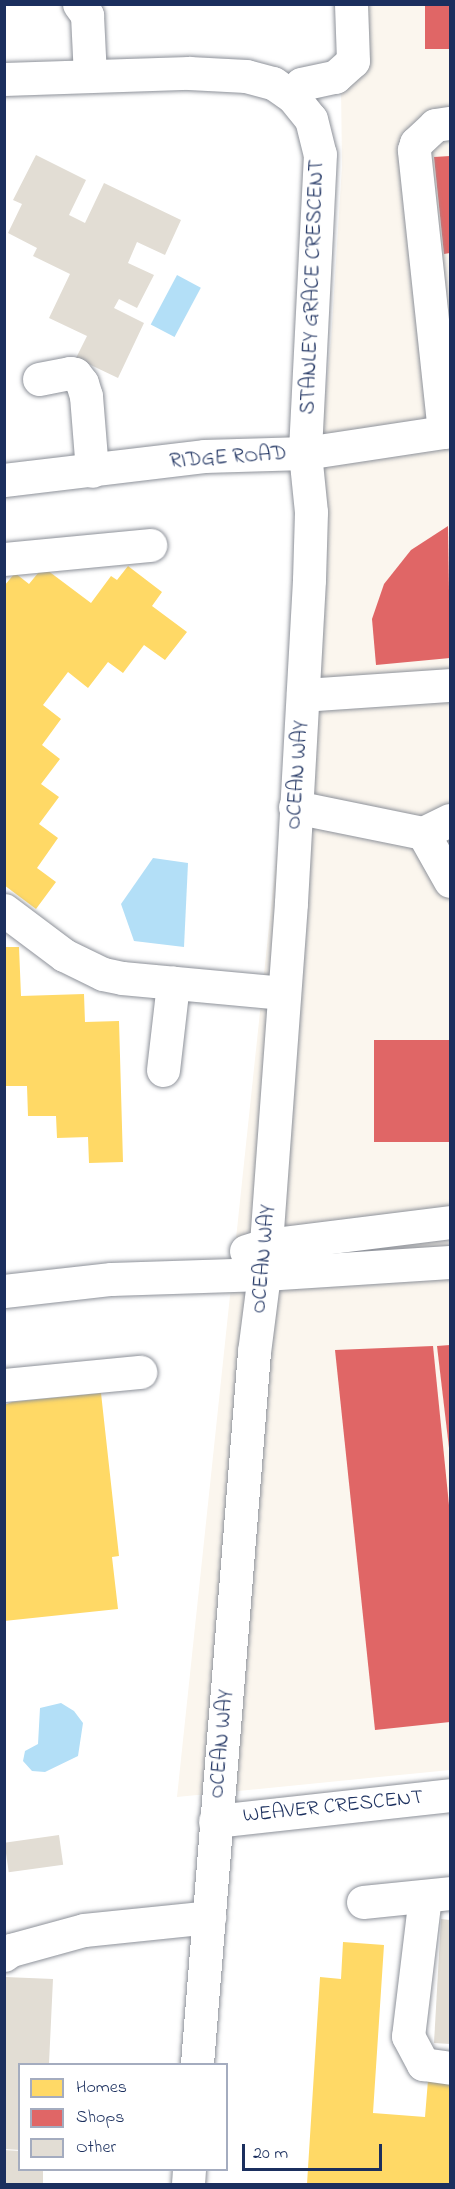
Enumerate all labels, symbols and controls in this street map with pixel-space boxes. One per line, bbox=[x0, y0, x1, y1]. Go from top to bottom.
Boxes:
street label: STANLEY GRACE CRESCENT bbox=[296, 159, 330, 415]
street label: RIDGE ROAD bbox=[169, 441, 287, 475]
street label: OCEAN WAY bbox=[282, 720, 314, 830]
street label: OCEAN WAY bbox=[247, 1203, 281, 1315]
street label: OCEAN WAY bbox=[205, 1688, 239, 1800]
street label: WEAVER CRESCENT bbox=[242, 1785, 424, 1829]
legend bbox=[18, 2063, 228, 2171]
text: Homes bbox=[76, 2075, 127, 2101]
text: Shops bbox=[76, 2105, 124, 2131]
scale bar bbox=[245, 2132, 384, 2170]
text: Other bbox=[76, 2135, 116, 2161]
text: 20 m bbox=[253, 2141, 288, 2167]

